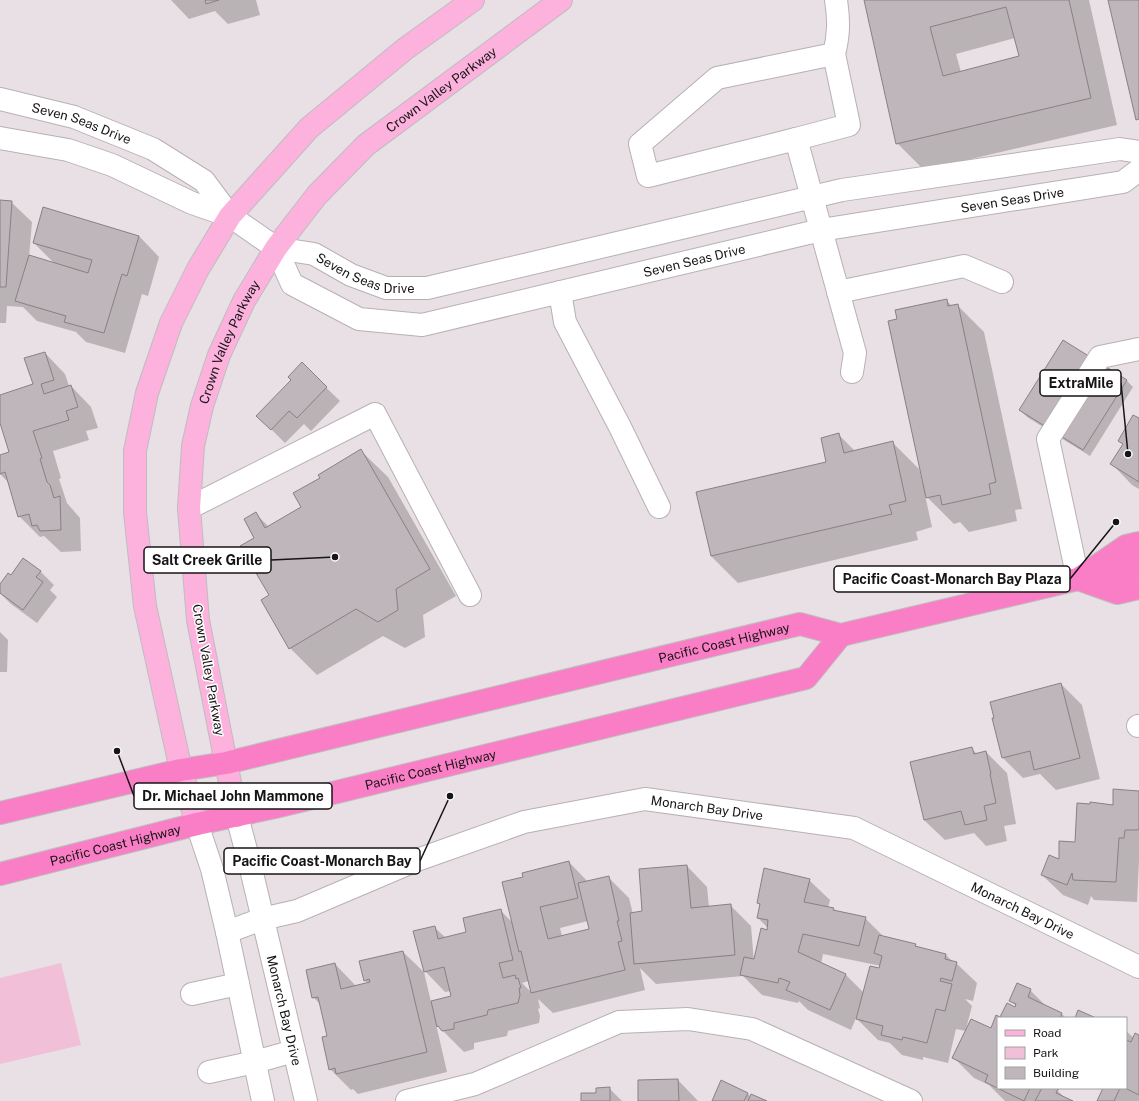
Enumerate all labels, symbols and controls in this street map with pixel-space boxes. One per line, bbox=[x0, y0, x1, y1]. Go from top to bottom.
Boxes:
street label: Crown Valley Parkway bbox=[383, 44, 499, 136]
street label: Seven Seas Drive bbox=[30, 100, 133, 147]
street label: Seven Seas Drive bbox=[960, 185, 1065, 216]
street label: Seven Seas Drive bbox=[642, 241, 747, 280]
street label: Seven Seas Drive bbox=[314, 250, 415, 296]
street label: Crown Valley Parkway bbox=[196, 277, 263, 406]
callout: ExtraMile bbox=[1040, 370, 1121, 396]
text: ExtraMile bbox=[1048, 375, 1114, 391]
callout: Salt Creek Grille bbox=[144, 547, 271, 573]
text: Salt Creek Grille bbox=[152, 552, 262, 568]
callout: Pacific Coast-Monarch Bay Plaza bbox=[834, 566, 1070, 592]
text: Pacific Coast-Monarch Bay Plaza bbox=[842, 571, 1062, 587]
street label: Crown Valley Parkway bbox=[190, 603, 227, 737]
street label: Pacific Coast Highway bbox=[657, 620, 791, 666]
street label: Pacific Coast Highway bbox=[363, 747, 498, 793]
callout: Dr. Michael John Mammone bbox=[134, 783, 332, 809]
text: Dr. Michael John Mammone bbox=[142, 788, 324, 804]
street label: Monarch Bay Drive bbox=[650, 793, 764, 823]
street label: Pacific Coast Highway bbox=[48, 821, 183, 869]
callout: Pacific Coast-Monarch Bay bbox=[224, 848, 420, 874]
text: Pacific Coast-Monarch Bay bbox=[232, 853, 412, 869]
street label: Monarch Bay Drive bbox=[968, 879, 1077, 942]
street label: Monarch Bay Drive bbox=[264, 954, 304, 1067]
legend bbox=[997, 1017, 1127, 1089]
text: Road bbox=[1033, 1026, 1061, 1040]
text: Park bbox=[1033, 1046, 1059, 1060]
text: Building bbox=[1033, 1066, 1079, 1080]

